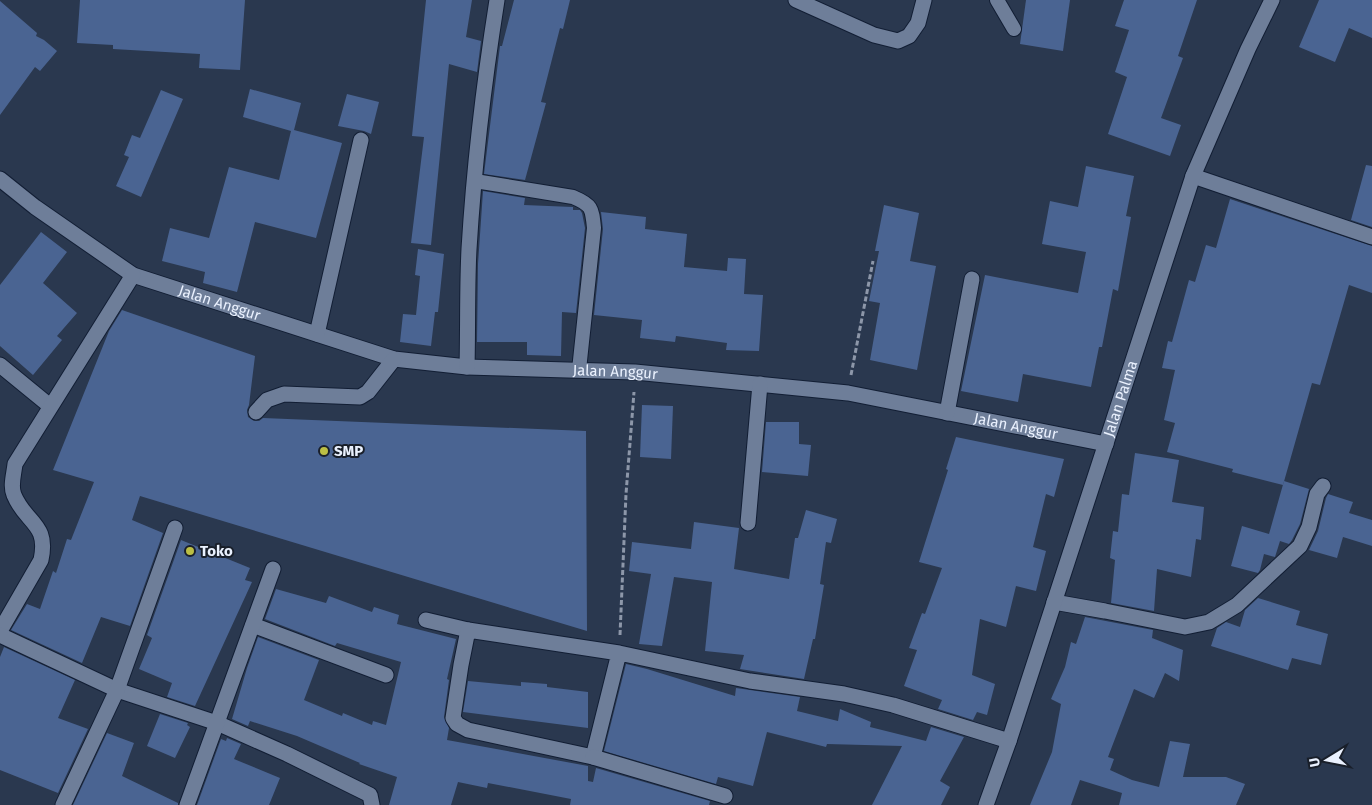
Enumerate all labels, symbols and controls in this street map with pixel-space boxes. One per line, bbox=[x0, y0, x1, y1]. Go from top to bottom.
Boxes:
street label: Jalan Anggur bbox=[176, 281, 263, 325]
street label: Jalan Palma bbox=[1100, 358, 1141, 439]
street label: Jalan Anggur bbox=[572, 361, 659, 383]
street label: Jalan Anggur bbox=[972, 409, 1060, 443]
place label: SMP bbox=[334, 442, 363, 460]
marker: SMP bbox=[318, 445, 330, 457]
place label: Toko bbox=[200, 542, 233, 560]
marker: Toko bbox=[184, 545, 196, 557]
north arrow bbox=[1302, 735, 1352, 785]
text: U bbox=[1306, 756, 1324, 768]

